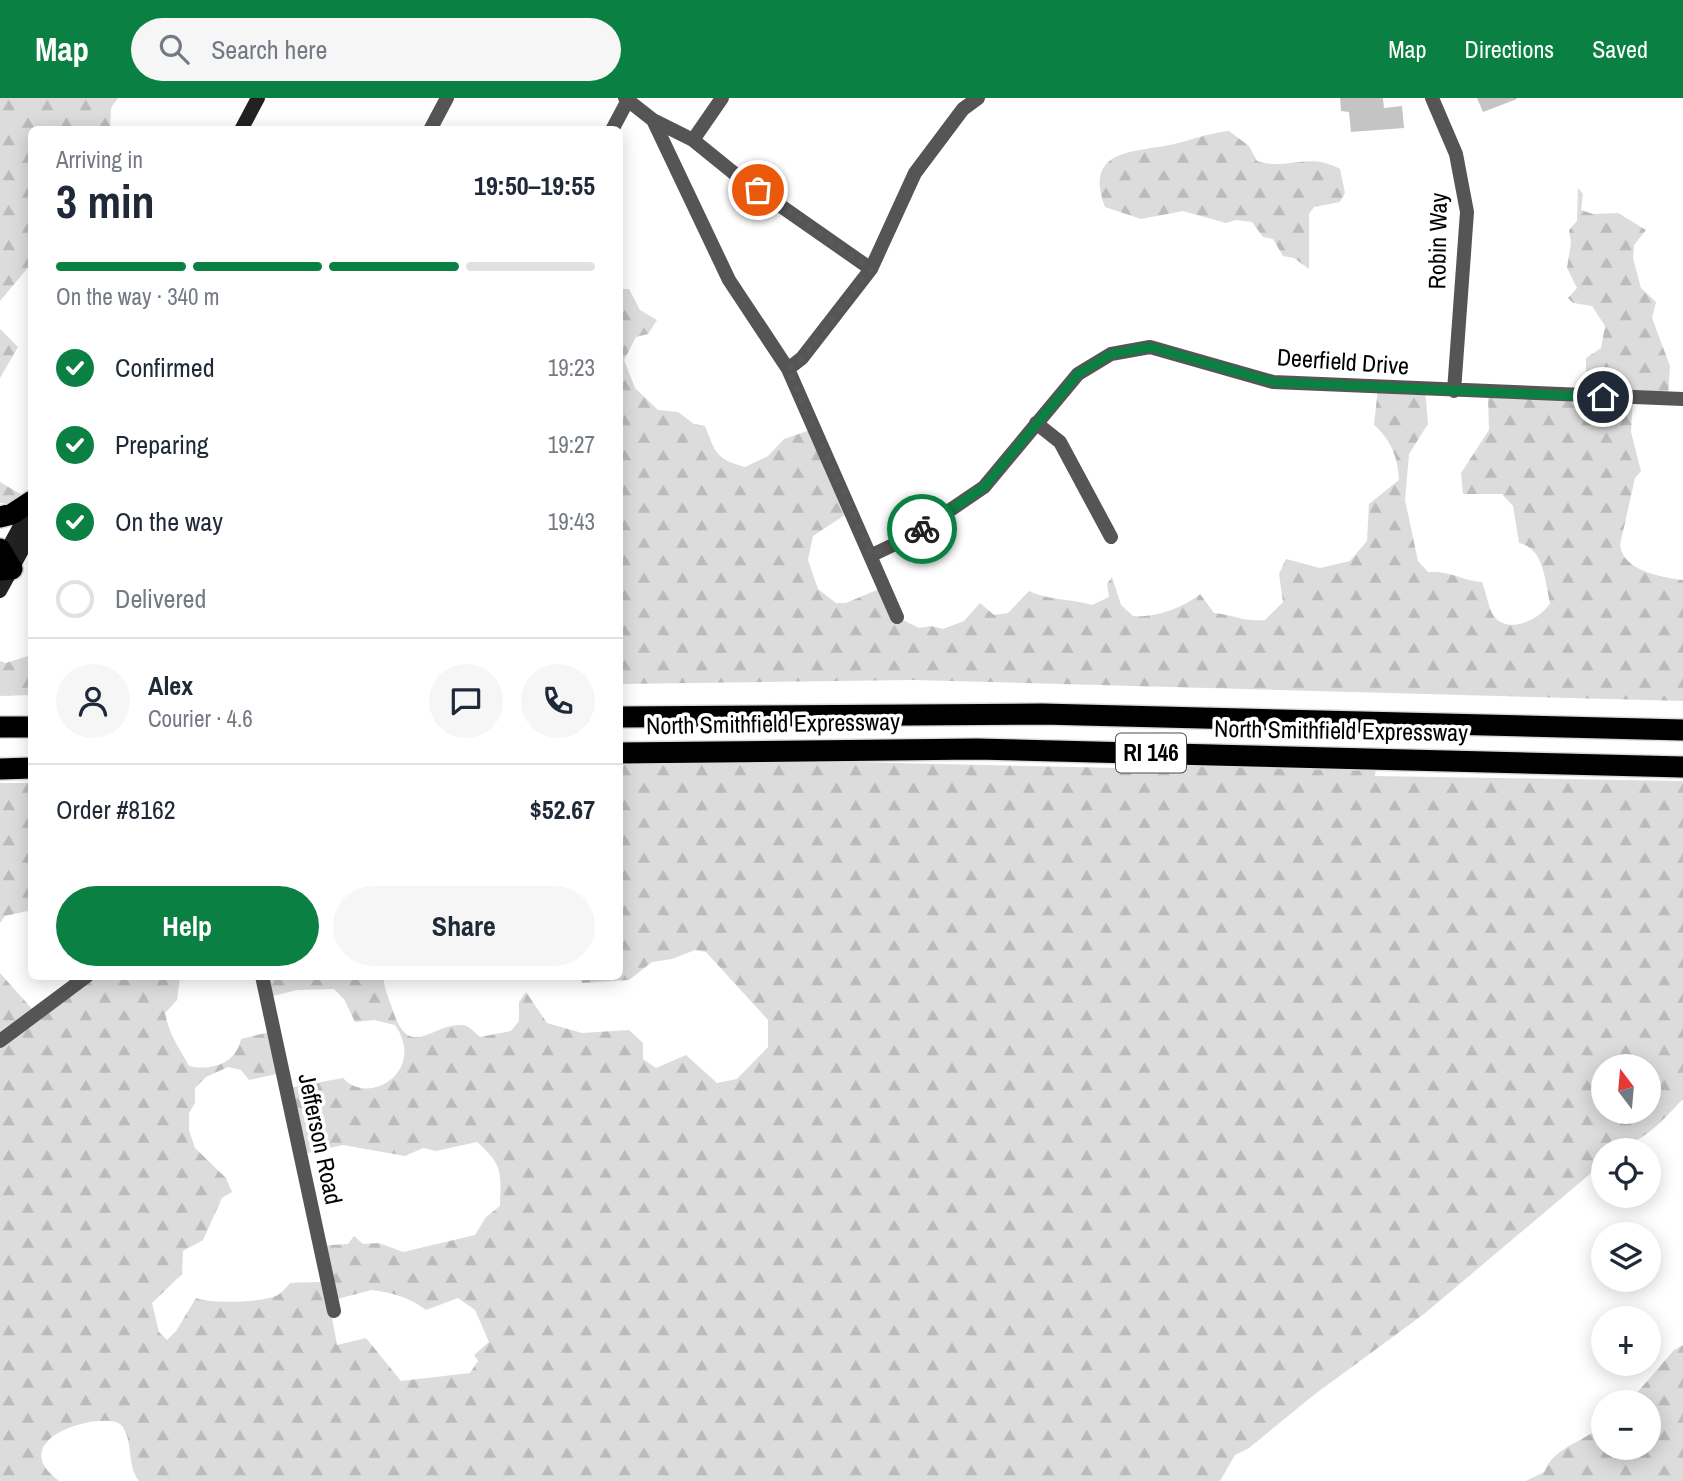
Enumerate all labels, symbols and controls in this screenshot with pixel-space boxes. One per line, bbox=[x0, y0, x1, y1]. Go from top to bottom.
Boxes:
search box bbox=[131, 18, 621, 81]
text: Map bbox=[35, 27, 89, 71]
icon: search bbox=[155, 30, 193, 68]
text: Search here bbox=[211, 32, 327, 67]
text: Map bbox=[1388, 33, 1426, 65]
text: Directions bbox=[1464, 33, 1554, 65]
text: Saved bbox=[1592, 33, 1648, 65]
text: Arriving in bbox=[56, 144, 143, 175]
pin bbox=[728, 160, 788, 220]
text: 19:50–19:55 bbox=[474, 168, 595, 203]
text: 3 min bbox=[56, 170, 155, 232]
icon: bag bbox=[739, 171, 777, 209]
street label: Robin Way bbox=[1420, 192, 1454, 290]
text: On the way · 340 m bbox=[56, 281, 220, 312]
street label: Deerfield Drive bbox=[1276, 340, 1410, 382]
icon: check bbox=[56, 349, 94, 387]
text: Confirmed bbox=[115, 350, 215, 385]
text: 19:23 bbox=[548, 352, 595, 383]
pin bbox=[1573, 367, 1633, 427]
icon: home bbox=[1584, 378, 1622, 416]
icon: check bbox=[56, 426, 94, 464]
text: Preparing bbox=[115, 427, 209, 462]
text: 19:27 bbox=[548, 429, 595, 460]
courier bbox=[887, 494, 957, 564]
icon: check bbox=[56, 503, 94, 541]
text: On the way bbox=[115, 504, 223, 539]
text: 19:43 bbox=[548, 506, 595, 537]
icon: bike bbox=[903, 510, 941, 548]
text: Delivered bbox=[115, 581, 206, 616]
button: person bbox=[56, 664, 130, 738]
button: chat bbox=[429, 664, 503, 738]
button: phone bbox=[521, 664, 595, 738]
text: Alex bbox=[148, 668, 193, 703]
text: Courier · 4.6 bbox=[148, 703, 253, 734]
street label: North Smithfield Expressway bbox=[646, 705, 900, 741]
street label: North Smithfield Expressway bbox=[1214, 712, 1468, 748]
road number: RI 146 bbox=[1116, 734, 1186, 772]
text: Order #8162 bbox=[56, 792, 176, 827]
text: $52.67 bbox=[530, 792, 595, 827]
button: Help bbox=[56, 886, 319, 966]
button: Share bbox=[333, 886, 595, 966]
north arrow bbox=[1591, 1054, 1661, 1124]
map controls bbox=[1591, 1054, 1661, 1460]
street label: Jefferson Road bbox=[291, 1070, 350, 1207]
button: locate bbox=[1591, 1138, 1661, 1208]
button: layers bbox=[1591, 1222, 1661, 1292]
button: + bbox=[1591, 1306, 1661, 1376]
button: − bbox=[1591, 1390, 1661, 1460]

